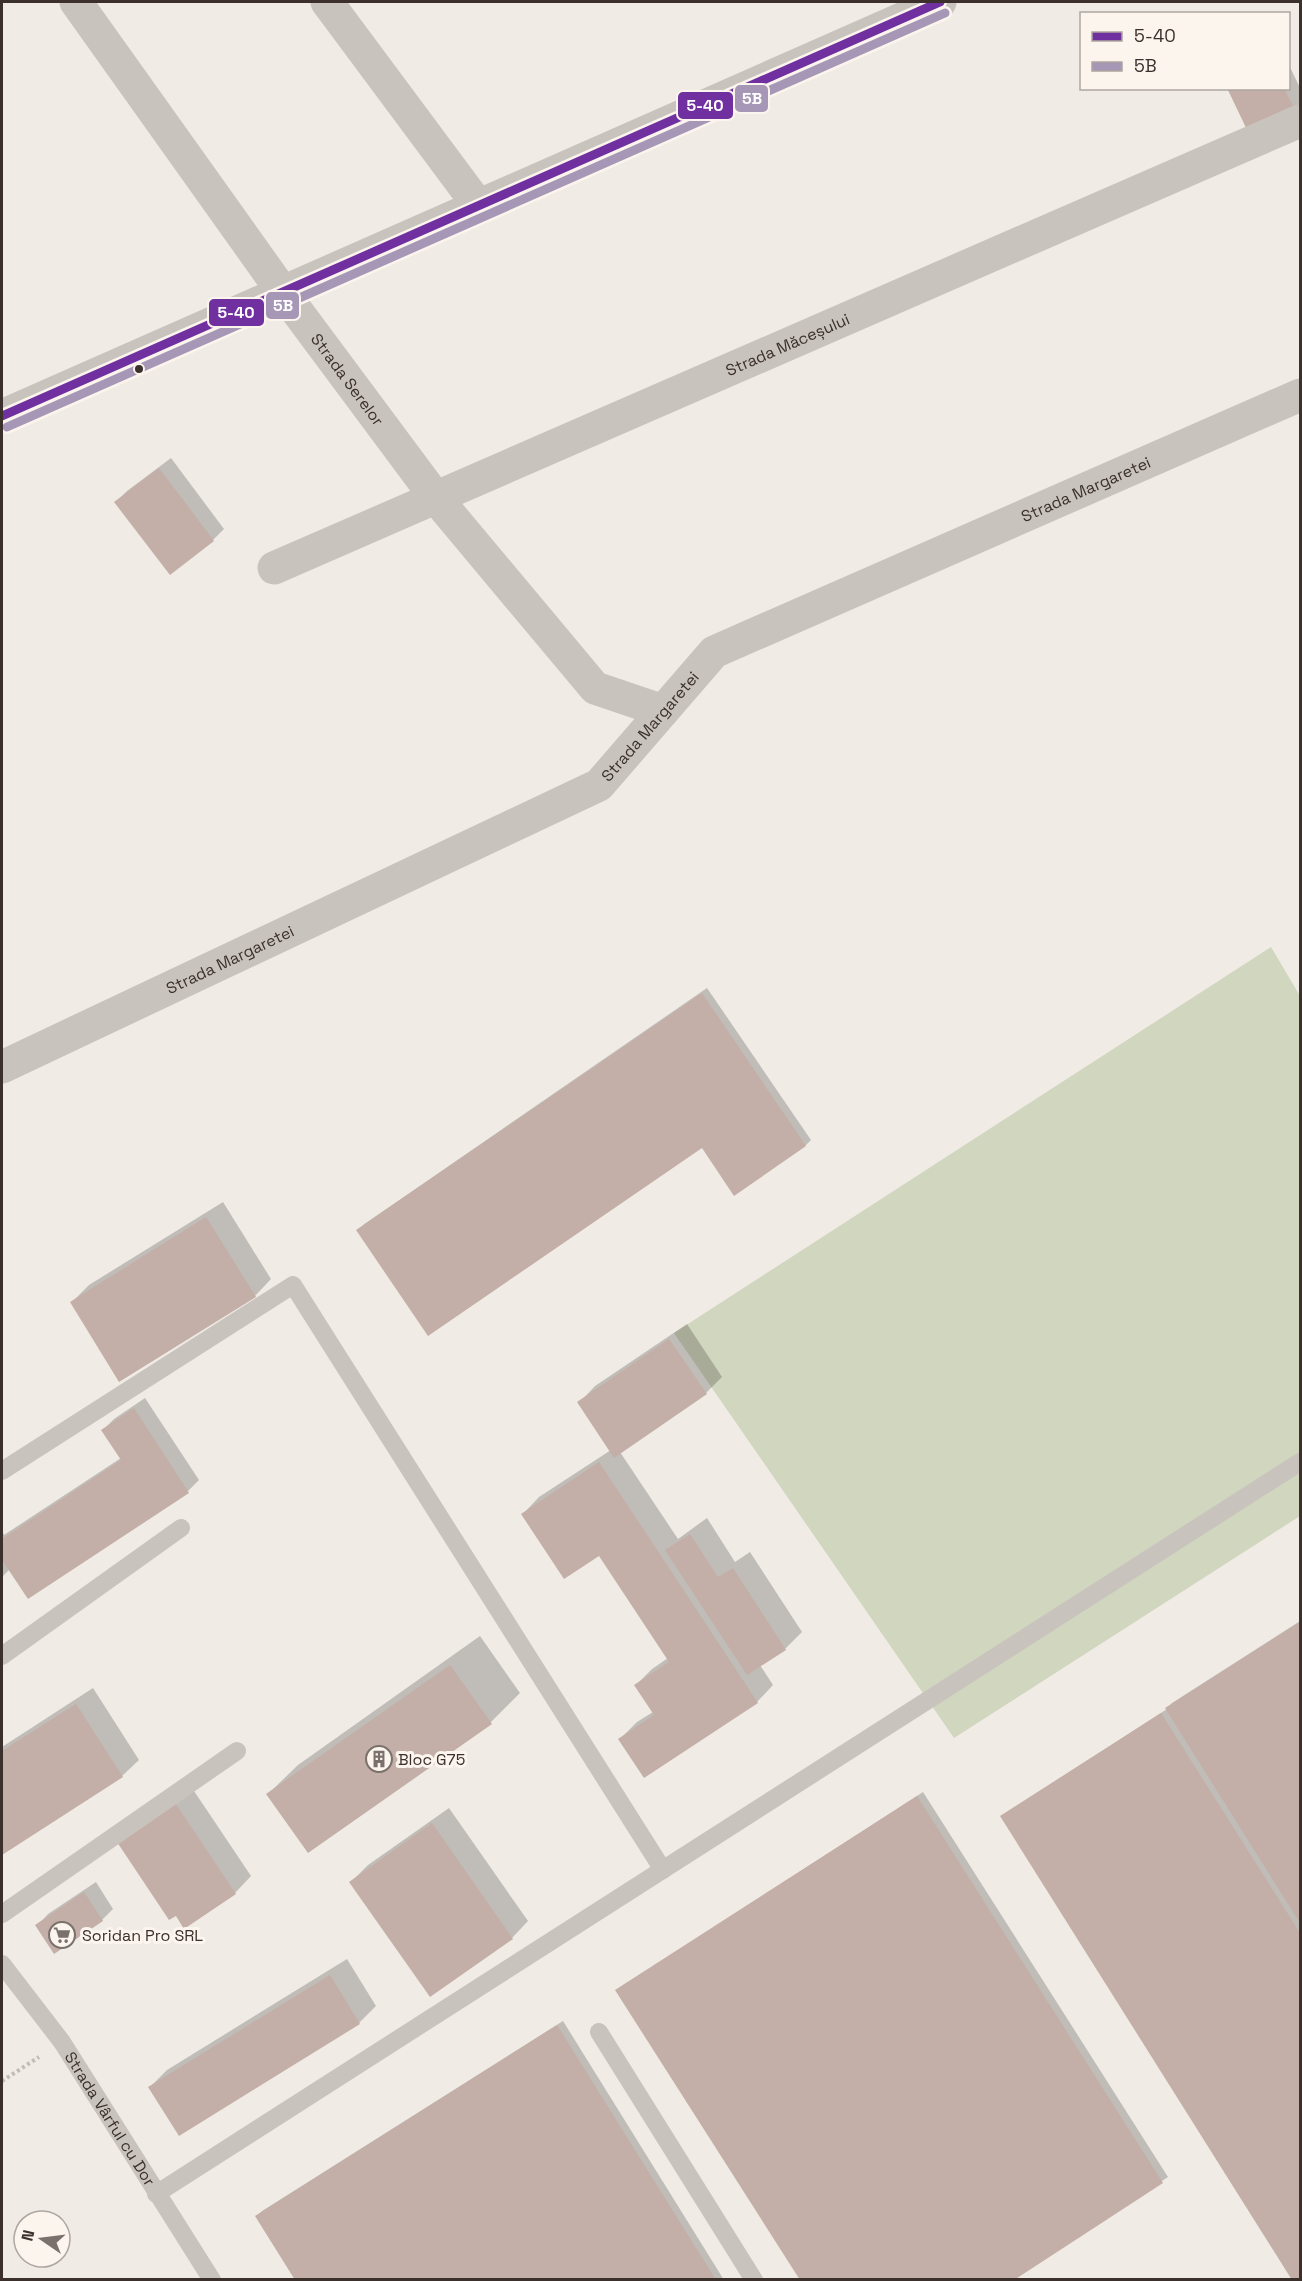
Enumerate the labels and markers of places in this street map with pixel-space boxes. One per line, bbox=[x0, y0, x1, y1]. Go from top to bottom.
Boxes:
unlabelled marker bbox=[133, 363, 145, 375]
building icon: Bloc G75 bbox=[364, 1744, 394, 1774]
place label: Bloc G75 bbox=[398, 1749, 465, 1770]
supermarket icon: Soridan Pro SRL bbox=[47, 1920, 77, 1950]
place label: Soridan Pro SRL bbox=[82, 1925, 203, 1946]

